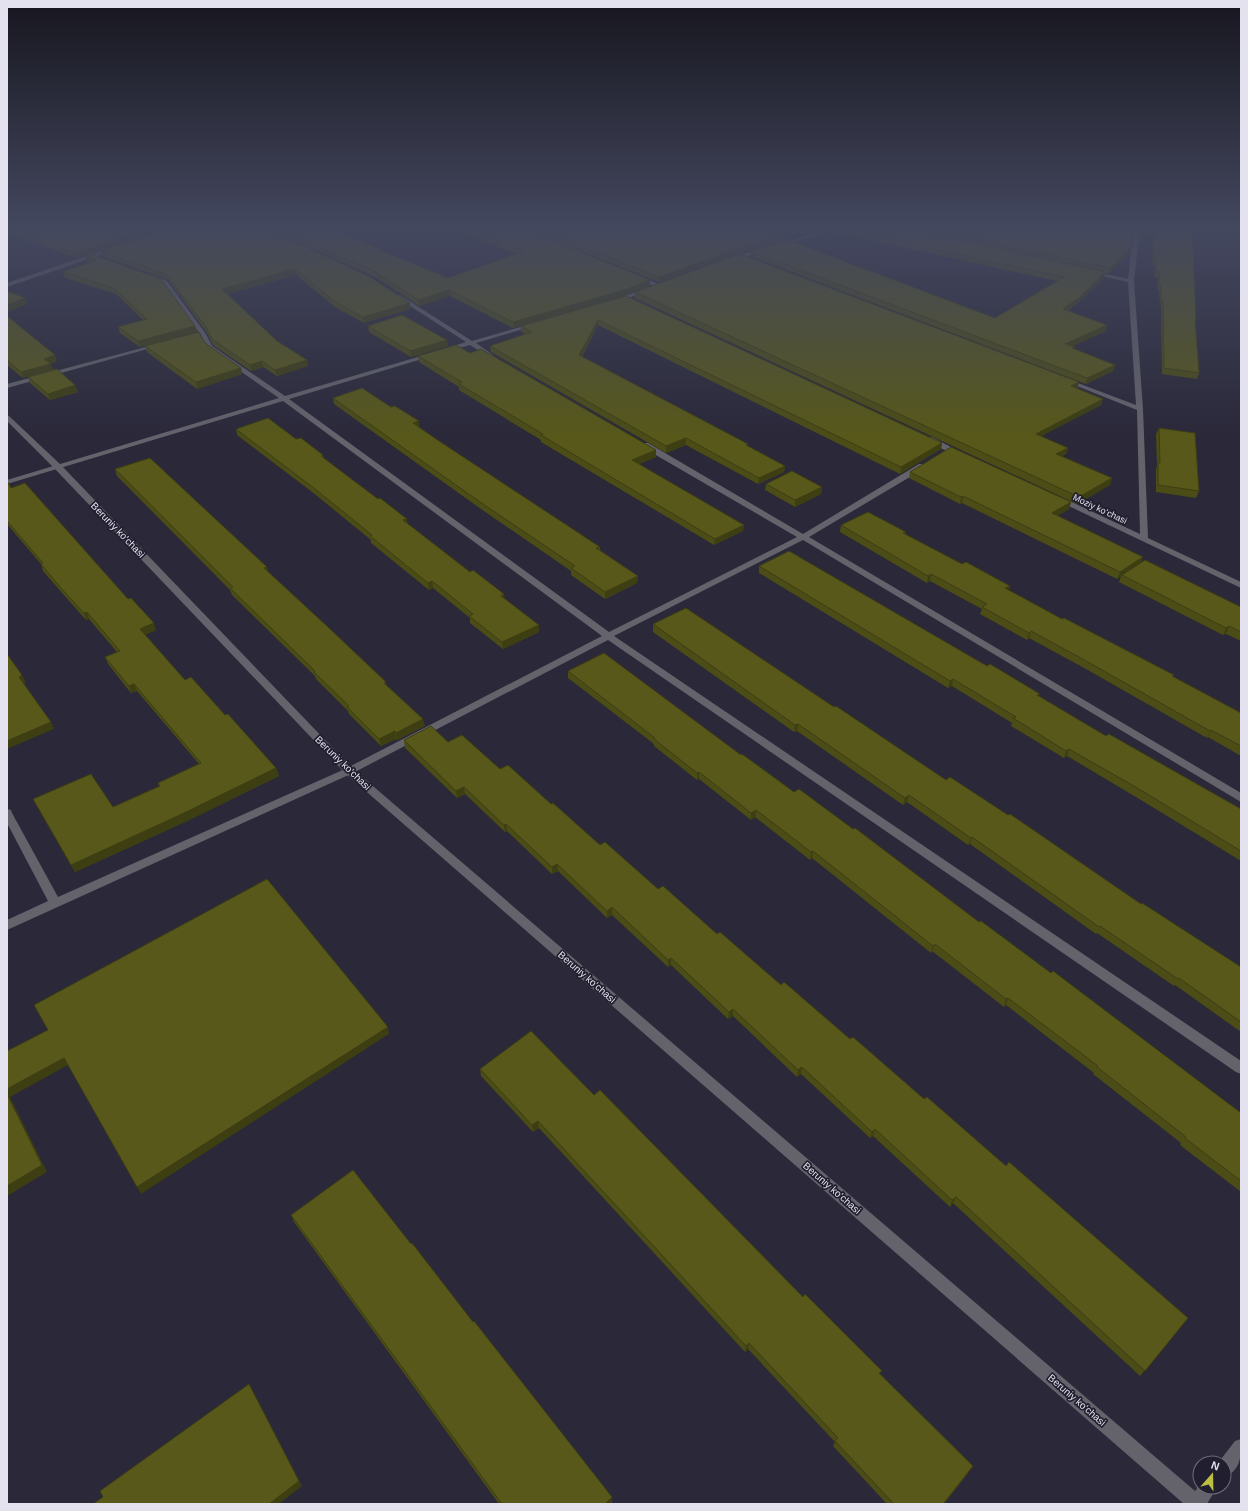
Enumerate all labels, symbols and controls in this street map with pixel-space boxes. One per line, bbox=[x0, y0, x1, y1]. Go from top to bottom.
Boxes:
street label: Moziy ko‘chasi bbox=[1071, 492, 1129, 526]
street label: Beruniy ko'chasi bbox=[89, 500, 147, 560]
street label: Beruniy ko'chasi bbox=[313, 734, 373, 792]
street label: Beruniy ko'chasi bbox=[556, 949, 618, 1005]
street label: Beruniy ko'chasi bbox=[801, 1160, 863, 1216]
street label: Beruniy ko'chasi bbox=[1046, 1372, 1108, 1428]
north arrow bbox=[1192, 1455, 1232, 1495]
text: N bbox=[1210, 1459, 1221, 1473]

